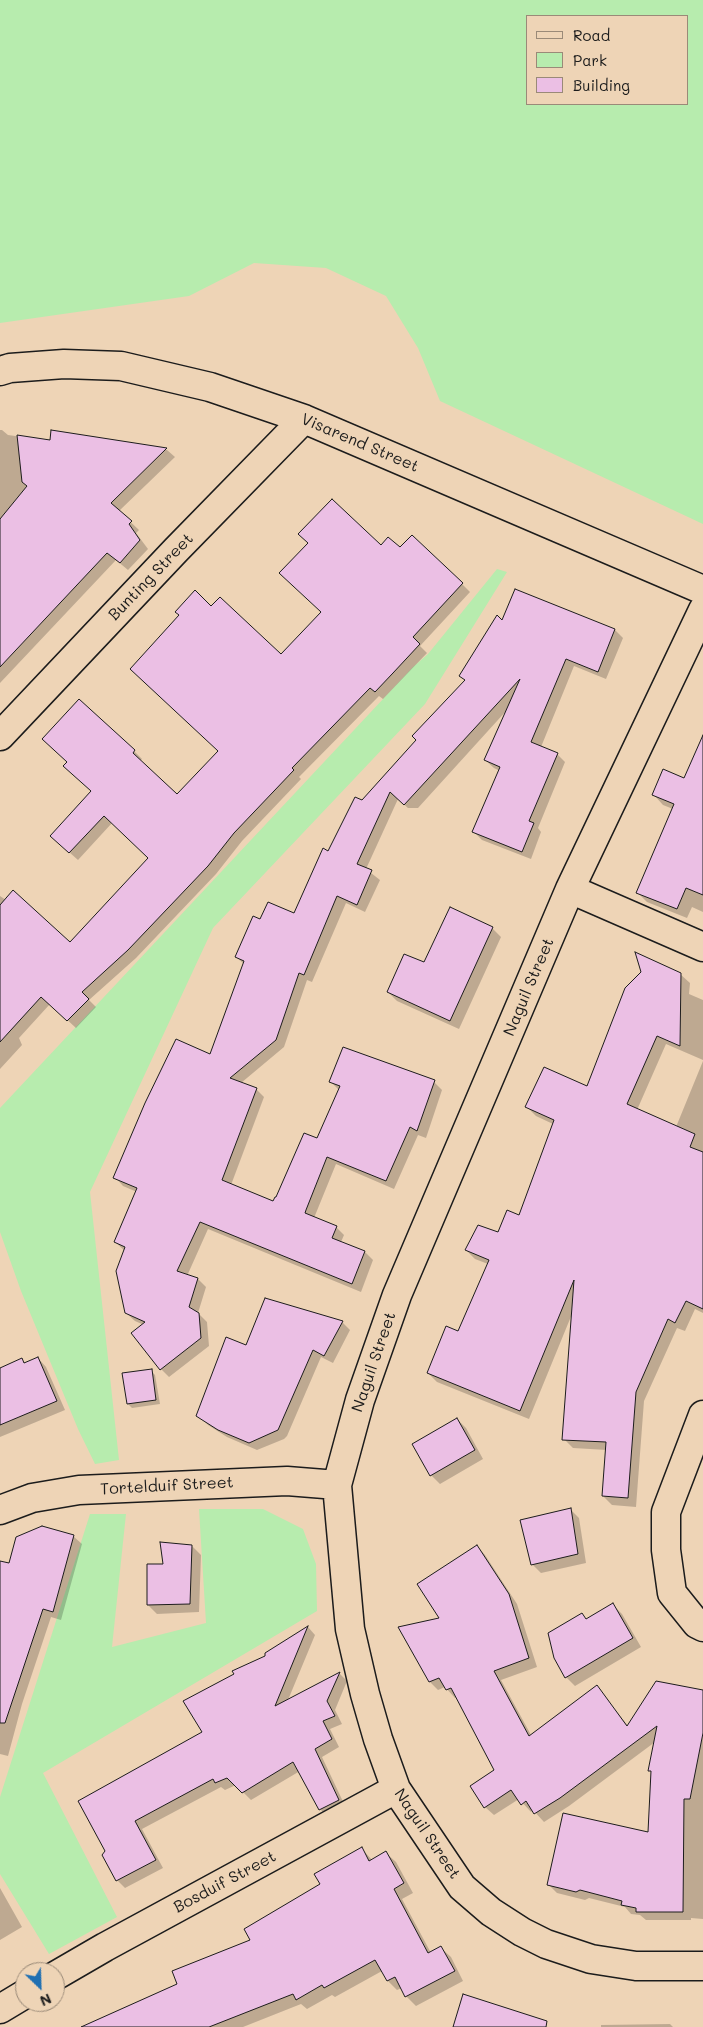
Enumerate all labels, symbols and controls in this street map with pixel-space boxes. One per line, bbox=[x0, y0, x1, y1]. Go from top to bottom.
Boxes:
legend bbox=[526, 15, 688, 105]
text: Road bbox=[573, 25, 610, 45]
text: Park bbox=[573, 50, 607, 70]
text: Building bbox=[573, 75, 630, 95]
street label: Visarend Street bbox=[298, 410, 422, 476]
street label: Bunting Street bbox=[105, 529, 197, 625]
street label: Naguil Street bbox=[500, 935, 558, 1039]
street label: Naguil Street bbox=[348, 1309, 400, 1415]
street label: Tortelduif Street bbox=[100, 1473, 234, 1499]
street label: Naguil Street bbox=[390, 1785, 464, 1883]
street label: Bosduif Street bbox=[170, 1847, 280, 1917]
north arrow bbox=[15, 1962, 65, 2012]
text: N bbox=[37, 1989, 55, 2011]

